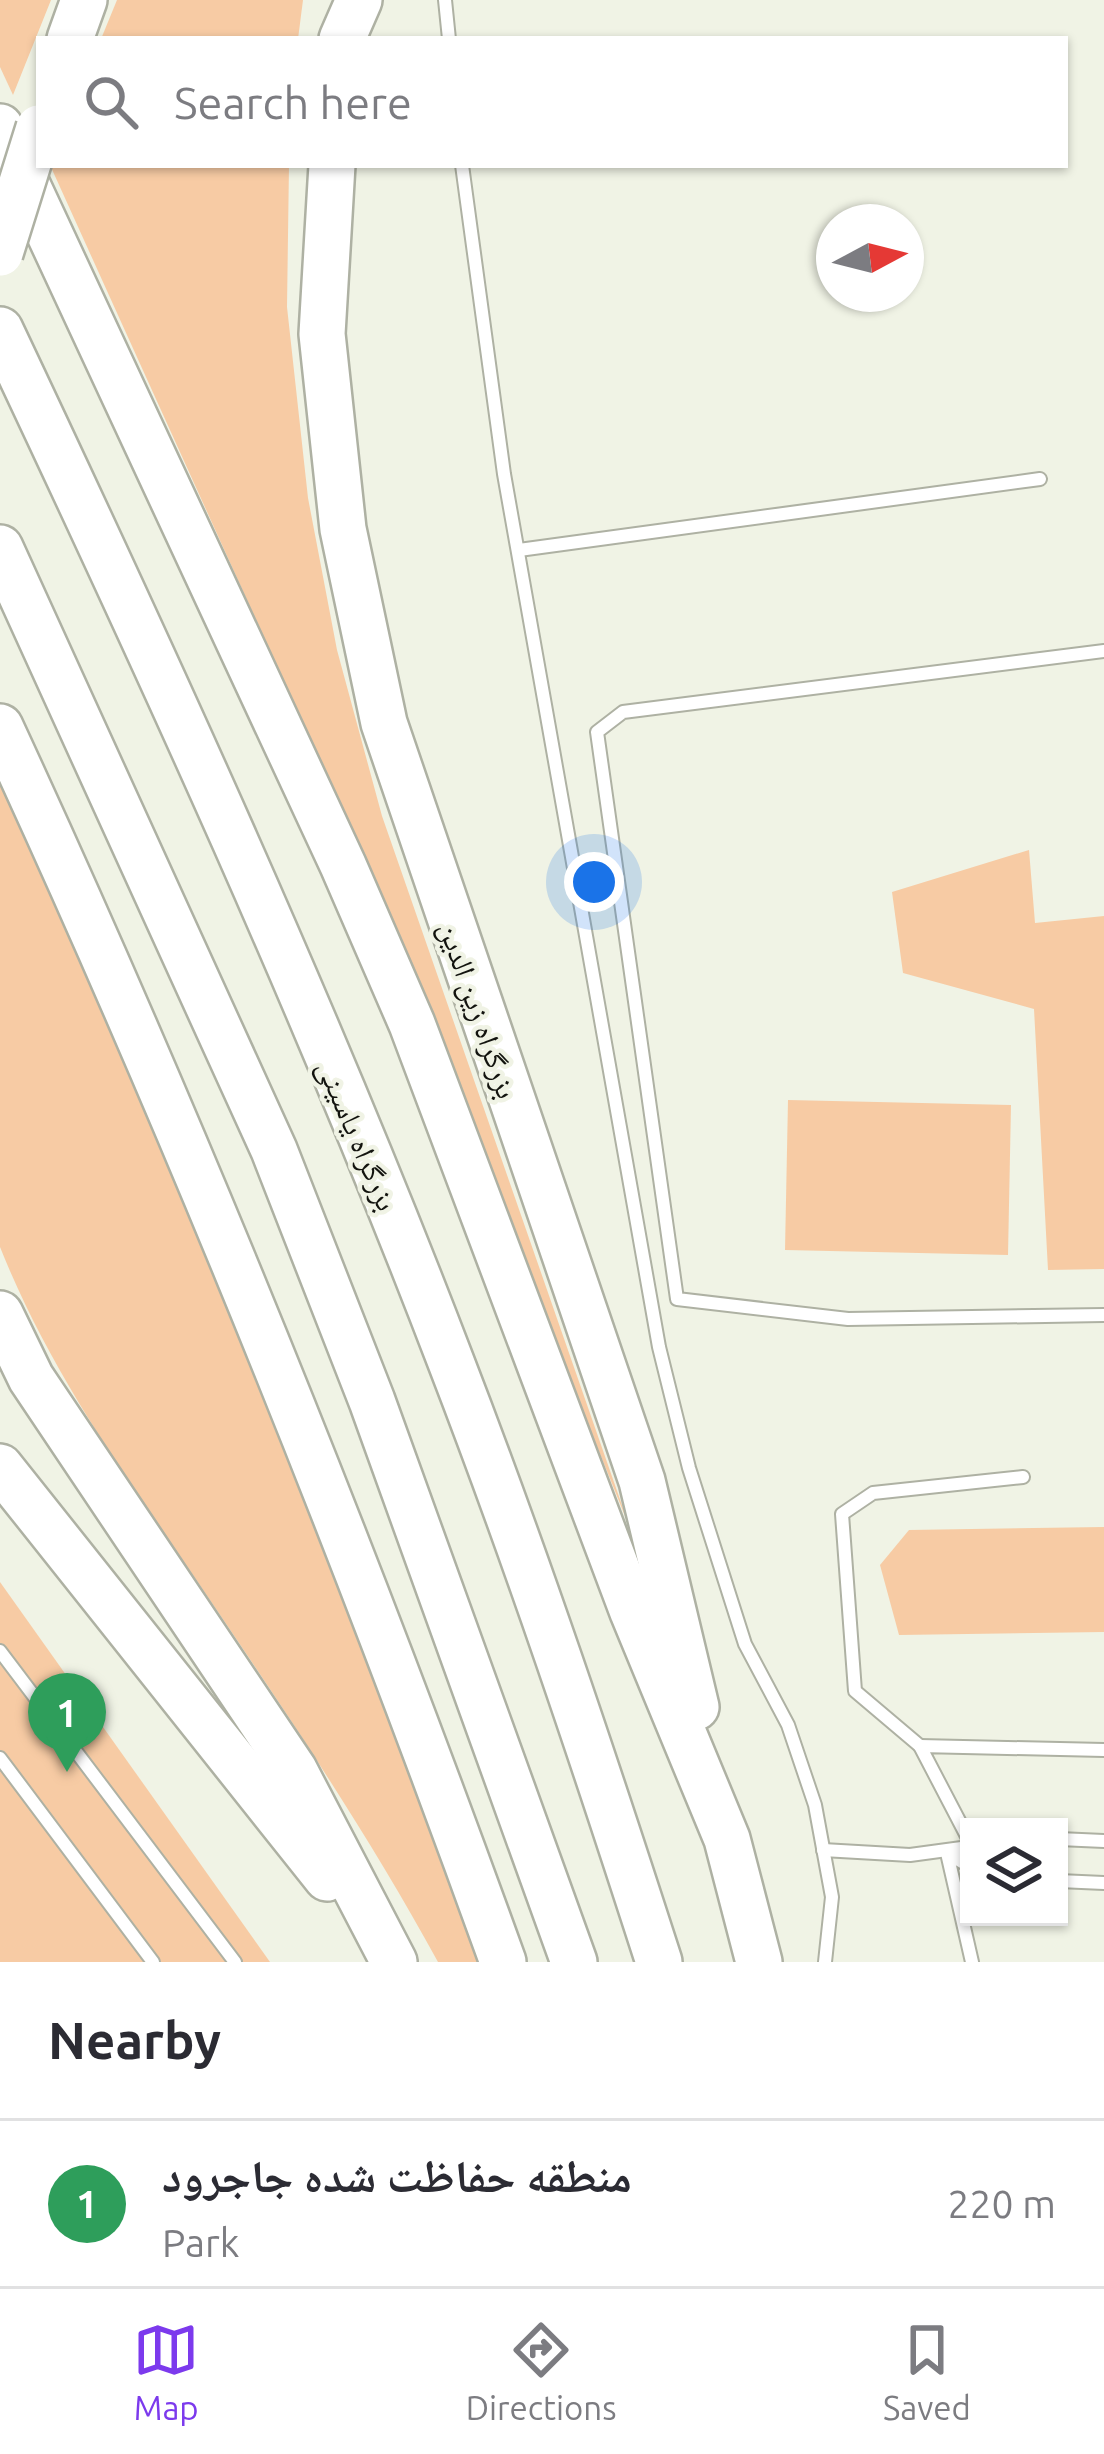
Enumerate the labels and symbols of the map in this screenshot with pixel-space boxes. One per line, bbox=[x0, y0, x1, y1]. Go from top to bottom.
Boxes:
north arrow bbox=[816, 204, 924, 312]
your location bbox=[564, 852, 624, 912]
street label: بزرگراه زین الدین bbox=[431, 917, 525, 1103]
street label: بزرگراه یاسینی bbox=[309, 1054, 405, 1216]
pin: 1 bbox=[28, 1673, 106, 1772]

